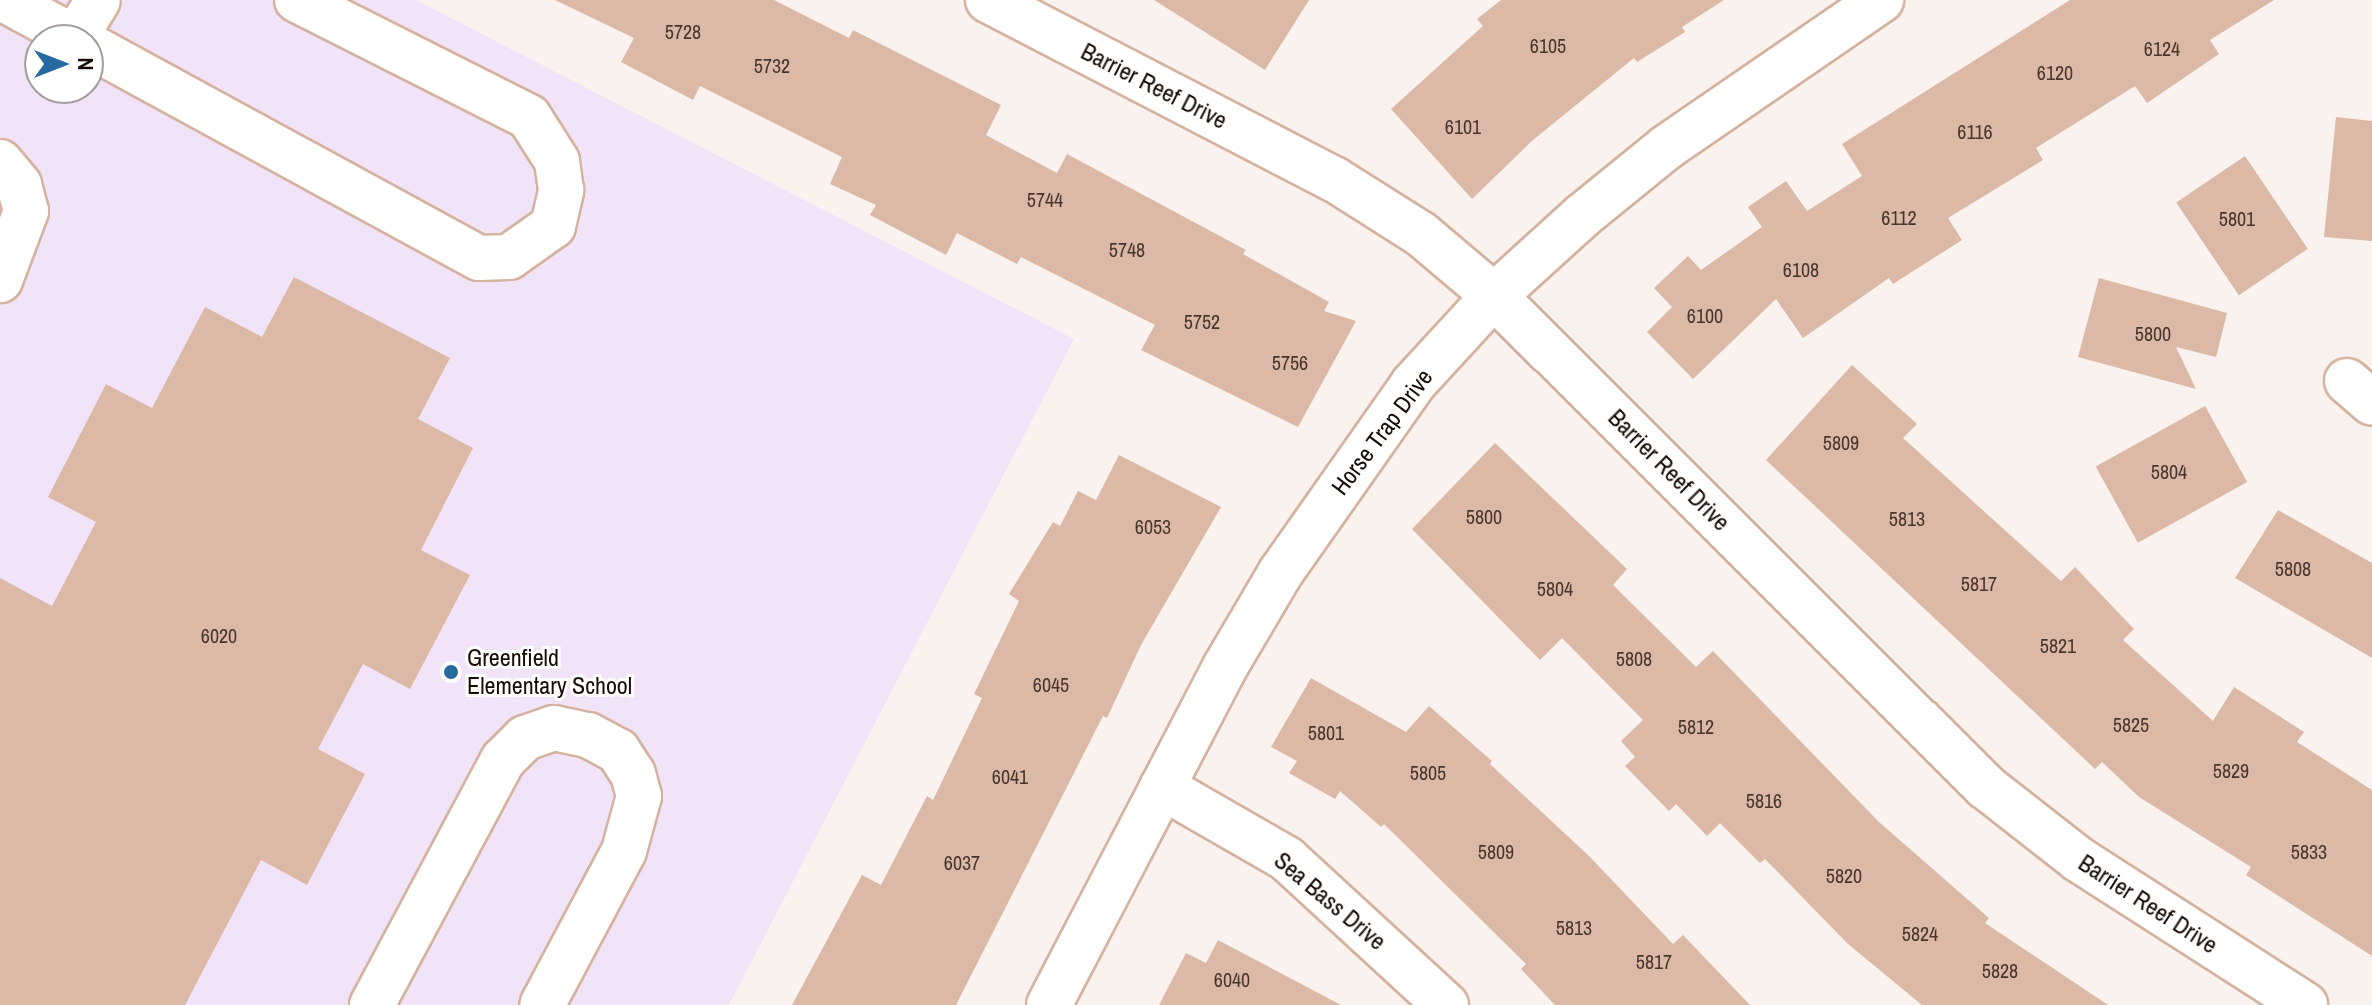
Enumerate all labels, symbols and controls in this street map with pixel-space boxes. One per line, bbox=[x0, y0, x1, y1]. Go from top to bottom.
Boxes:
house number: 5728 bbox=[665, 19, 701, 43]
north arrow bbox=[24, 24, 104, 104]
house number: 6105 bbox=[1530, 33, 1566, 57]
house number: 6124 bbox=[2144, 36, 2180, 60]
street label: Barrier Reef Drive bbox=[1076, 37, 1232, 135]
house number: 5732 bbox=[754, 53, 790, 77]
text: N bbox=[71, 57, 101, 71]
house number: 6120 bbox=[2037, 60, 2073, 84]
house number: 6101 bbox=[1445, 114, 1481, 138]
house number: 6116 bbox=[1957, 119, 1993, 143]
house number: 5744 bbox=[1027, 187, 1063, 211]
house number: 6112 bbox=[1881, 205, 1917, 229]
house number: 5801 bbox=[2219, 206, 2255, 230]
house number: 5748 bbox=[1109, 237, 1145, 261]
house number: 6108 bbox=[1783, 257, 1819, 281]
house number: 6100 bbox=[1687, 303, 1723, 327]
house number: 5752 bbox=[1184, 309, 1220, 333]
house number: 5800 bbox=[2135, 321, 2171, 345]
house number: 5756 bbox=[1272, 350, 1308, 374]
street label: Horse Trap Drive bbox=[1325, 363, 1439, 501]
street label: Barrier Reef Drive bbox=[1602, 403, 1736, 537]
house number: 5809 bbox=[1823, 430, 1859, 454]
house number: 5804 bbox=[2151, 459, 2187, 483]
house number: 5800 bbox=[1466, 504, 1502, 528]
house number: 5813 bbox=[1889, 506, 1925, 530]
house number: 6053 bbox=[1135, 514, 1171, 538]
house number: 5808 bbox=[2275, 556, 2311, 580]
house number: 5817 bbox=[1961, 571, 1997, 595]
house number: 5804 bbox=[1537, 576, 1573, 600]
house number: 6020 bbox=[201, 623, 237, 647]
house number: 5821 bbox=[2040, 633, 2076, 657]
place label: Greenfield Elementary School bbox=[467, 644, 632, 700]
house number: 5808 bbox=[1616, 646, 1652, 670]
marker: Greenfield Elementary School bbox=[442, 663, 460, 681]
house number: 6045 bbox=[1033, 672, 1069, 696]
house number: 5825 bbox=[2113, 712, 2149, 736]
house number: 5812 bbox=[1678, 714, 1714, 738]
house number: 5801 bbox=[1308, 720, 1344, 744]
house number: 5829 bbox=[2213, 758, 2249, 782]
house number: 5805 bbox=[1410, 760, 1446, 784]
house number: 6041 bbox=[992, 764, 1028, 788]
house number: 5816 bbox=[1746, 788, 1782, 812]
house number: 5809 bbox=[1478, 839, 1514, 863]
house number: 5833 bbox=[2291, 839, 2327, 863]
street label: Sea Bass Drive bbox=[1268, 846, 1392, 956]
street label: Barrier Reef Drive bbox=[2073, 848, 2223, 960]
house number: 6037 bbox=[944, 850, 980, 874]
house number: 5820 bbox=[1826, 863, 1862, 887]
house number: 5813 bbox=[1556, 915, 1592, 939]
house number: 5824 bbox=[1902, 921, 1938, 945]
house number: 5817 bbox=[1636, 949, 1672, 973]
house number: 5828 bbox=[1982, 958, 2018, 982]
house number: 6040 bbox=[1214, 967, 1250, 991]

